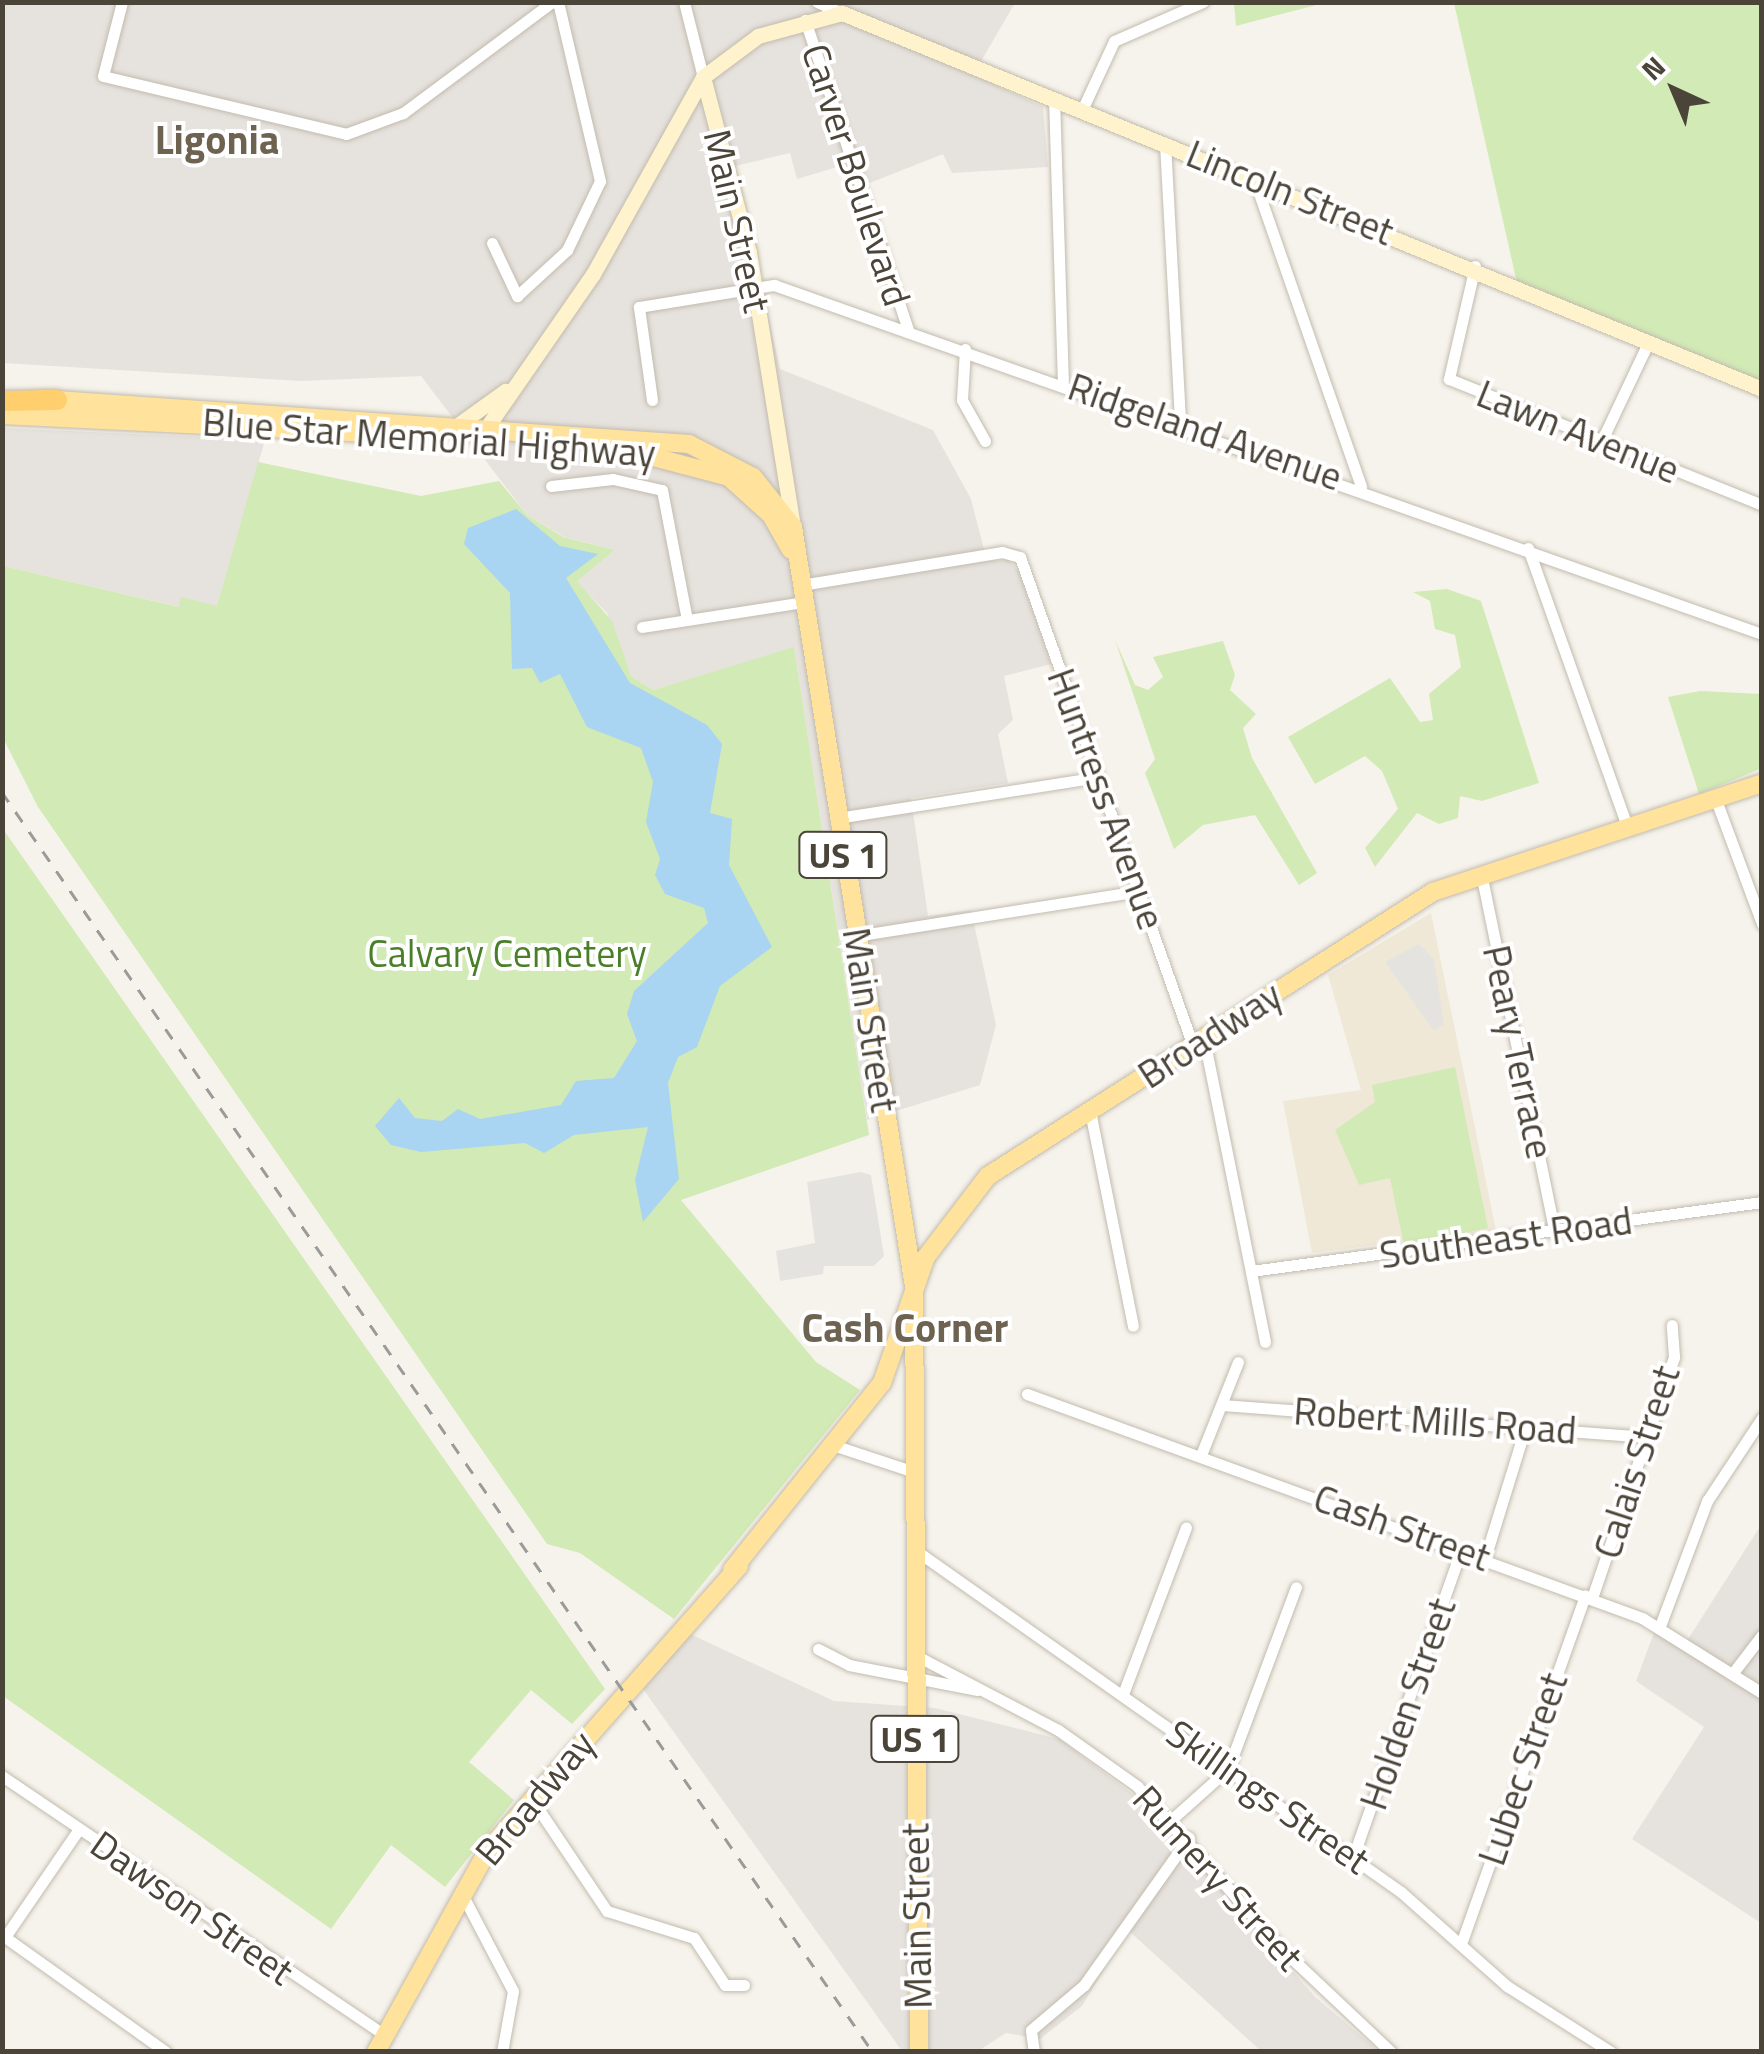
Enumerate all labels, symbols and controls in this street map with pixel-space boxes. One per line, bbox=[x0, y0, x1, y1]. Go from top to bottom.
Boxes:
street label: Carver Boulevard bbox=[792, 38, 920, 312]
north arrow bbox=[1624, 40, 1724, 140]
text: N bbox=[1631, 46, 1675, 90]
district label: Ligonia bbox=[155, 116, 279, 164]
street label: Main Street bbox=[694, 125, 780, 317]
street label: Lincoln Street bbox=[1180, 131, 1400, 255]
street label: Ridgeland Avenue bbox=[1062, 364, 1348, 500]
street label: Lawn Avenue bbox=[1470, 371, 1686, 493]
street label: Blue Star Memorial Highway bbox=[201, 399, 657, 477]
street label: Huntress Avenue bbox=[1038, 662, 1174, 936]
road number: US 1 bbox=[798, 825, 888, 885]
street label: Main Street bbox=[833, 925, 907, 1115]
park label: Calvary Cemetery bbox=[367, 931, 647, 977]
street label: Peary Terrace bbox=[1473, 941, 1563, 1163]
street label: Broadway bbox=[1130, 972, 1290, 1098]
street label: Southeast Road bbox=[1377, 1198, 1635, 1278]
district label: Cash Corner bbox=[802, 1304, 1008, 1352]
street label: Calais Street bbox=[1584, 1360, 1690, 1564]
street label: Robert Mills Road bbox=[1292, 1388, 1578, 1454]
street label: Cash Street bbox=[1308, 1475, 1496, 1581]
street label: Holden Street bbox=[1351, 1592, 1465, 1816]
street label: Lubec Street bbox=[1469, 1667, 1577, 1871]
road number: US 1 bbox=[870, 1709, 960, 1769]
street label: Skillings Street bbox=[1158, 1710, 1378, 1884]
street label: Broadway bbox=[466, 1722, 604, 1874]
street label: Rumery Street bbox=[1123, 1776, 1313, 1980]
street label: Dawson Street bbox=[82, 1821, 302, 1995]
street label: Main Street bbox=[893, 1823, 941, 2009]

